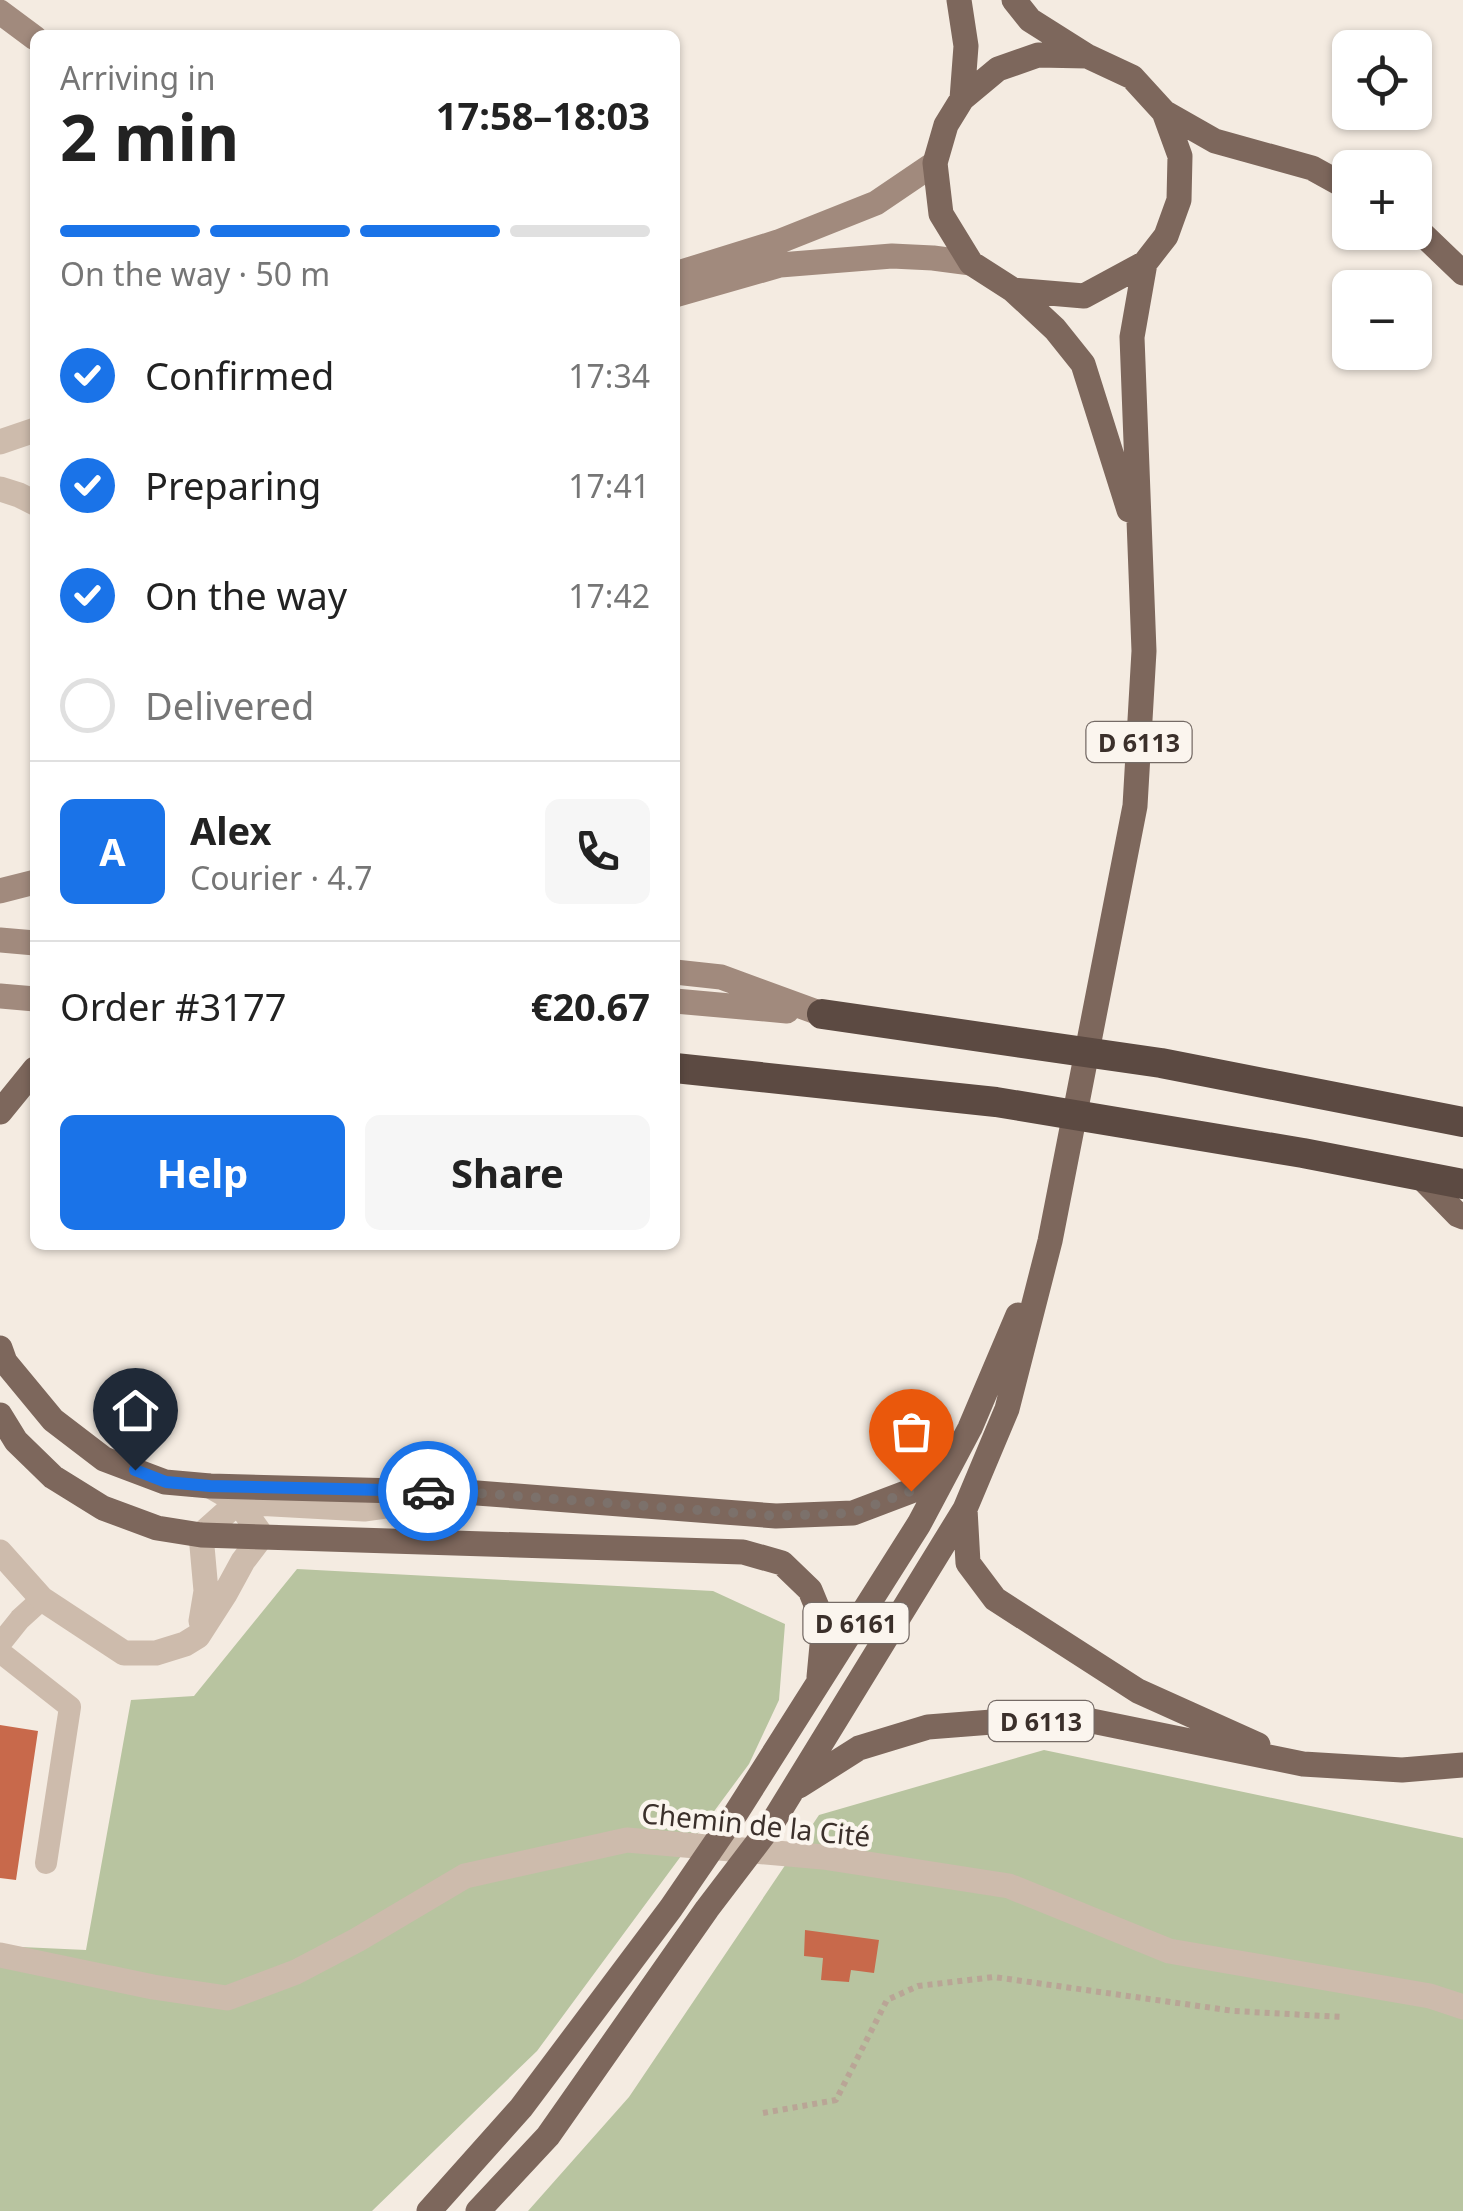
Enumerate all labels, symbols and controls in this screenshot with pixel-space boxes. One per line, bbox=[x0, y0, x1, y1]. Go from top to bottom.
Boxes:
map controls bbox=[1332, 30, 1432, 370]
button: locate bbox=[1332, 30, 1432, 130]
text: Arriving in bbox=[60, 56, 215, 99]
text: 17:58–18:03 bbox=[436, 89, 650, 141]
text: 2 min bbox=[60, 92, 239, 180]
button: + bbox=[1332, 150, 1432, 250]
text: On the way · 50 m bbox=[60, 252, 330, 295]
button: − bbox=[1332, 270, 1432, 370]
icon: check bbox=[60, 348, 115, 403]
text: Confirmed bbox=[145, 349, 334, 401]
text: 17:34 bbox=[568, 354, 650, 397]
icon: check bbox=[60, 458, 115, 513]
text: Preparing bbox=[145, 459, 321, 511]
text: 17:41 bbox=[568, 464, 650, 507]
icon: check bbox=[60, 568, 115, 623]
text: On the way bbox=[145, 569, 347, 621]
text: 17:42 bbox=[568, 574, 650, 617]
text: Delivered bbox=[145, 679, 314, 731]
road number: D 6113 bbox=[1086, 722, 1192, 762]
button: phone bbox=[545, 799, 650, 904]
text: Alex bbox=[190, 804, 272, 856]
text: A bbox=[99, 825, 126, 877]
text: Courier · 4.7 bbox=[190, 856, 373, 899]
text: Order #3177 bbox=[60, 980, 286, 1032]
text: €20.67 bbox=[531, 980, 650, 1032]
button: Help bbox=[60, 1115, 345, 1230]
button: Share bbox=[365, 1115, 650, 1230]
pin bbox=[93, 1368, 178, 1471]
icon: home bbox=[108, 1383, 163, 1438]
pin bbox=[869, 1389, 954, 1492]
icon: bag bbox=[884, 1404, 939, 1459]
courier bbox=[378, 1441, 478, 1541]
icon: car bbox=[401, 1464, 456, 1519]
road number: D 6161 bbox=[804, 1603, 908, 1643]
road number: D 6113 bbox=[988, 1701, 1094, 1741]
street label: Chemin de la Cité bbox=[640, 1793, 872, 1855]

